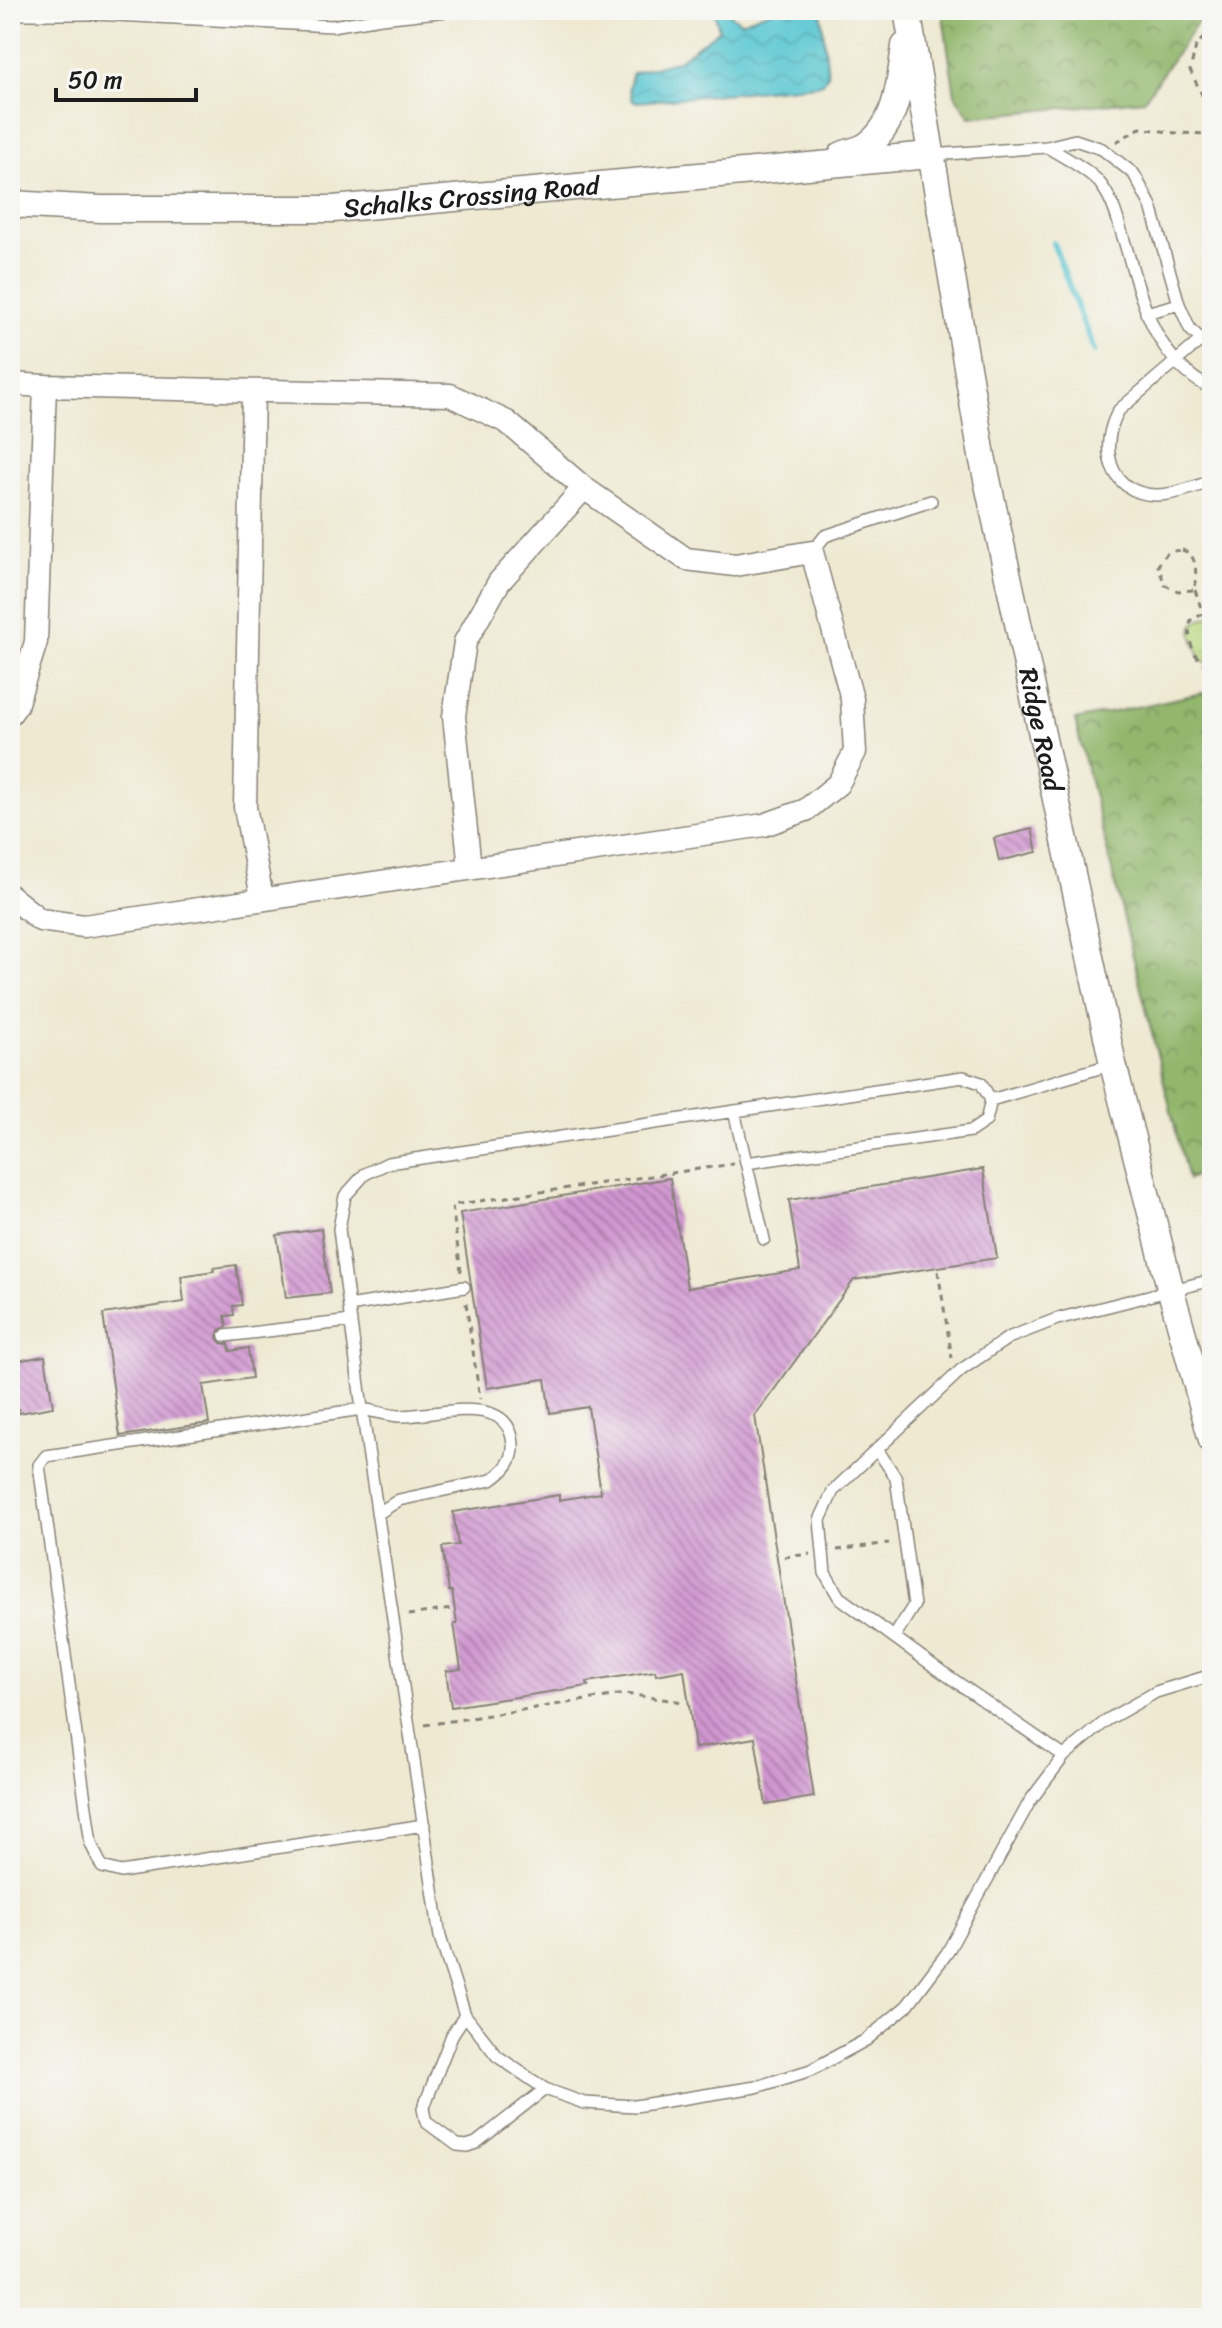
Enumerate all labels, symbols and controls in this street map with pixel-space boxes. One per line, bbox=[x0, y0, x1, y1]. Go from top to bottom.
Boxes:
scale bar bbox=[56, 52, 196, 102]
text: 50 m bbox=[68, 59, 123, 101]
street label: Schalks Crossing Road bbox=[341, 162, 603, 231]
street label: Ridge Road bbox=[1005, 663, 1077, 798]

